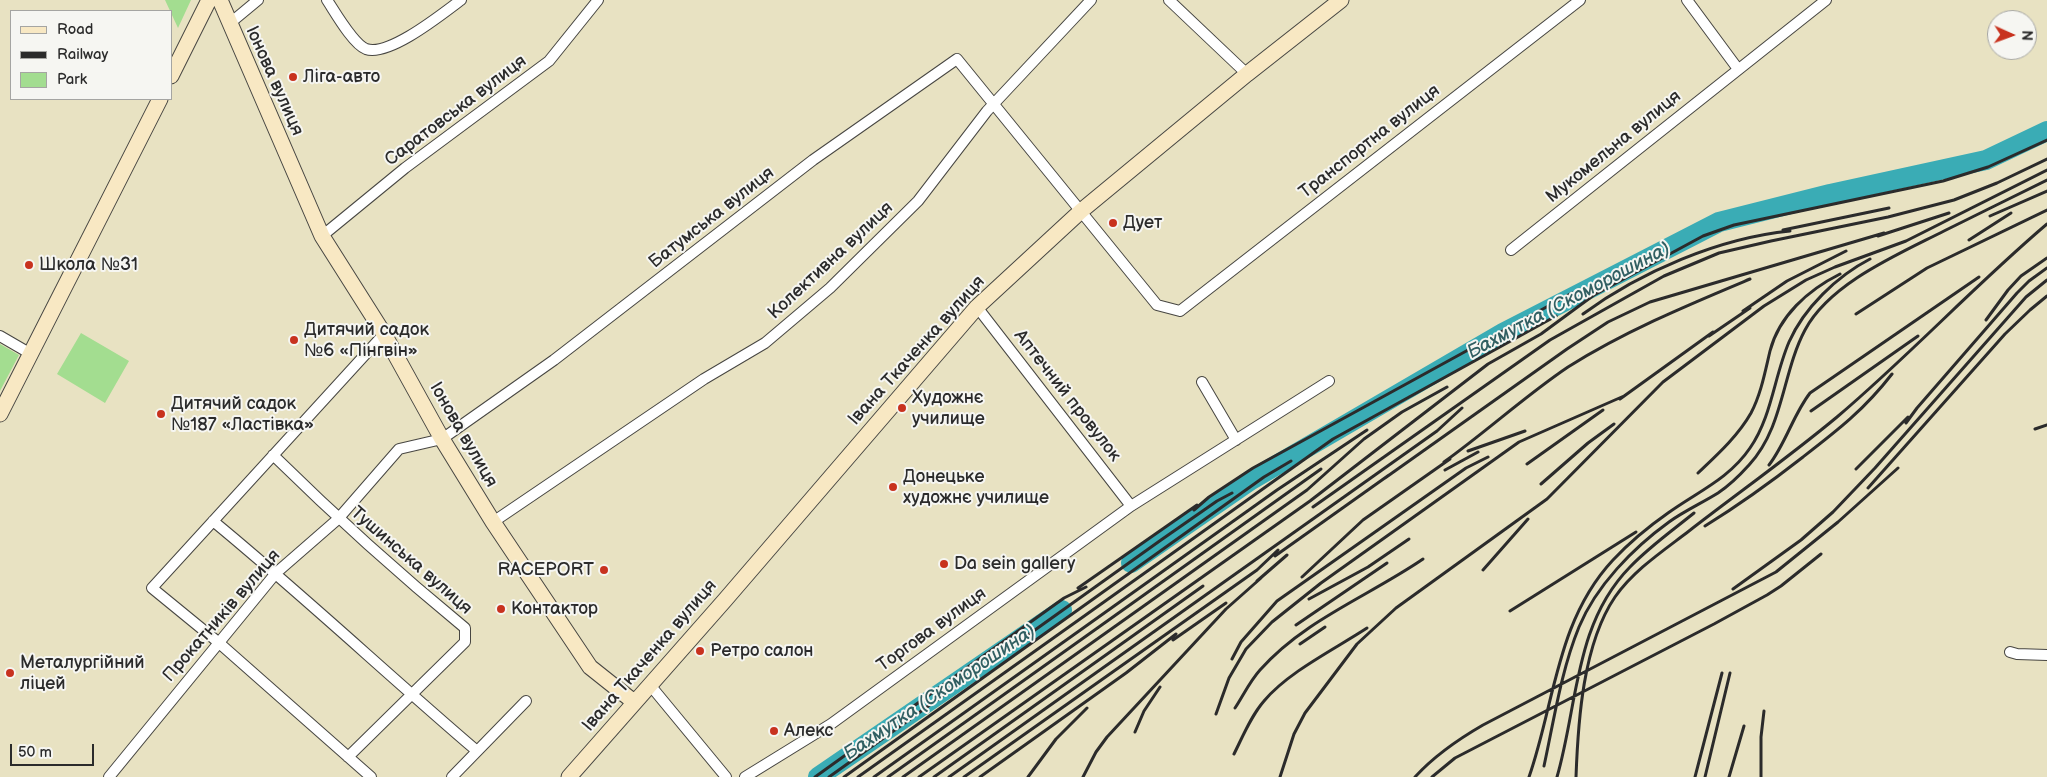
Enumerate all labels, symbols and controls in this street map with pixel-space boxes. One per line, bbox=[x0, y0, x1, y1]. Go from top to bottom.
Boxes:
legend bbox=[10, 10, 172, 100]
north arrow bbox=[1987, 10, 2037, 60]
text: Road bbox=[57, 20, 93, 39]
street label: Іонова вулиця bbox=[240, 23, 308, 139]
text: N bbox=[2018, 30, 2035, 41]
text: Railway bbox=[57, 45, 108, 64]
street label: Саратовська вулиця bbox=[381, 51, 531, 171]
place label: Ліга-авто bbox=[303, 66, 380, 88]
text: Park bbox=[57, 70, 87, 89]
marker: Ліга-авто bbox=[287, 71, 299, 83]
street label: Транспортна вулиця bbox=[1295, 80, 1445, 204]
street label: Мукомельна вулиця bbox=[1542, 86, 1686, 208]
street label: Батумська вулиця bbox=[645, 162, 779, 274]
street label: Колективна вулиця bbox=[764, 198, 898, 324]
place label: Дует bbox=[1123, 212, 1162, 234]
marker: Дует bbox=[1107, 217, 1119, 229]
water label: Бахмутка (Скоморошина) bbox=[1464, 238, 1674, 364]
place label: Школа №31 bbox=[39, 254, 138, 276]
marker: Школа №31 bbox=[23, 259, 35, 271]
street label: Івана Ткаченка вулиця bbox=[844, 272, 990, 430]
place label: Дитячий садок №6 «Пінгвін» bbox=[304, 319, 429, 362]
street label: Аптечний провулок bbox=[1009, 326, 1125, 466]
marker: Дитячий садок №6 «Пінгвін» bbox=[288, 334, 300, 346]
street label: Іонова вулиця bbox=[424, 379, 502, 491]
place label: Художнє училище bbox=[912, 387, 985, 429]
place label: Дитячий садок №187 «Ластівка» bbox=[171, 393, 314, 436]
marker: Художнє училище bbox=[896, 402, 908, 414]
marker: Дитячий садок №187 «Ластівка» bbox=[155, 408, 167, 420]
place label: Донецьке художнє училище bbox=[903, 466, 1049, 508]
marker: Донецьке художнє училище bbox=[887, 481, 899, 493]
street label: Тушинська вулиця bbox=[346, 502, 476, 620]
street label: Прокатників вулиця bbox=[159, 545, 285, 687]
place label: Da sein gallery bbox=[954, 553, 1075, 575]
marker: Da sein gallery bbox=[938, 558, 950, 570]
place label: RACEPORT bbox=[497, 559, 594, 581]
marker: RACEPORT bbox=[598, 564, 610, 576]
street label: Івана Ткаченка вулиця bbox=[578, 576, 722, 736]
street label: Торгова вулиця bbox=[873, 583, 991, 677]
place label: Контактор bbox=[511, 598, 598, 620]
marker: Контактор bbox=[495, 603, 507, 615]
water label: Бахмутка (Скоморошина) bbox=[840, 620, 1040, 766]
place label: Ретро салон bbox=[710, 640, 813, 662]
marker: Ретро салон bbox=[694, 645, 706, 657]
place label: Металургійний ліцей bbox=[20, 652, 145, 694]
marker: Металургійний ліцей bbox=[4, 667, 16, 679]
place label: Алекс bbox=[784, 720, 833, 742]
marker: Алекс bbox=[768, 725, 780, 737]
scale bar bbox=[12, 734, 96, 766]
text: 50 m bbox=[18, 743, 52, 762]

